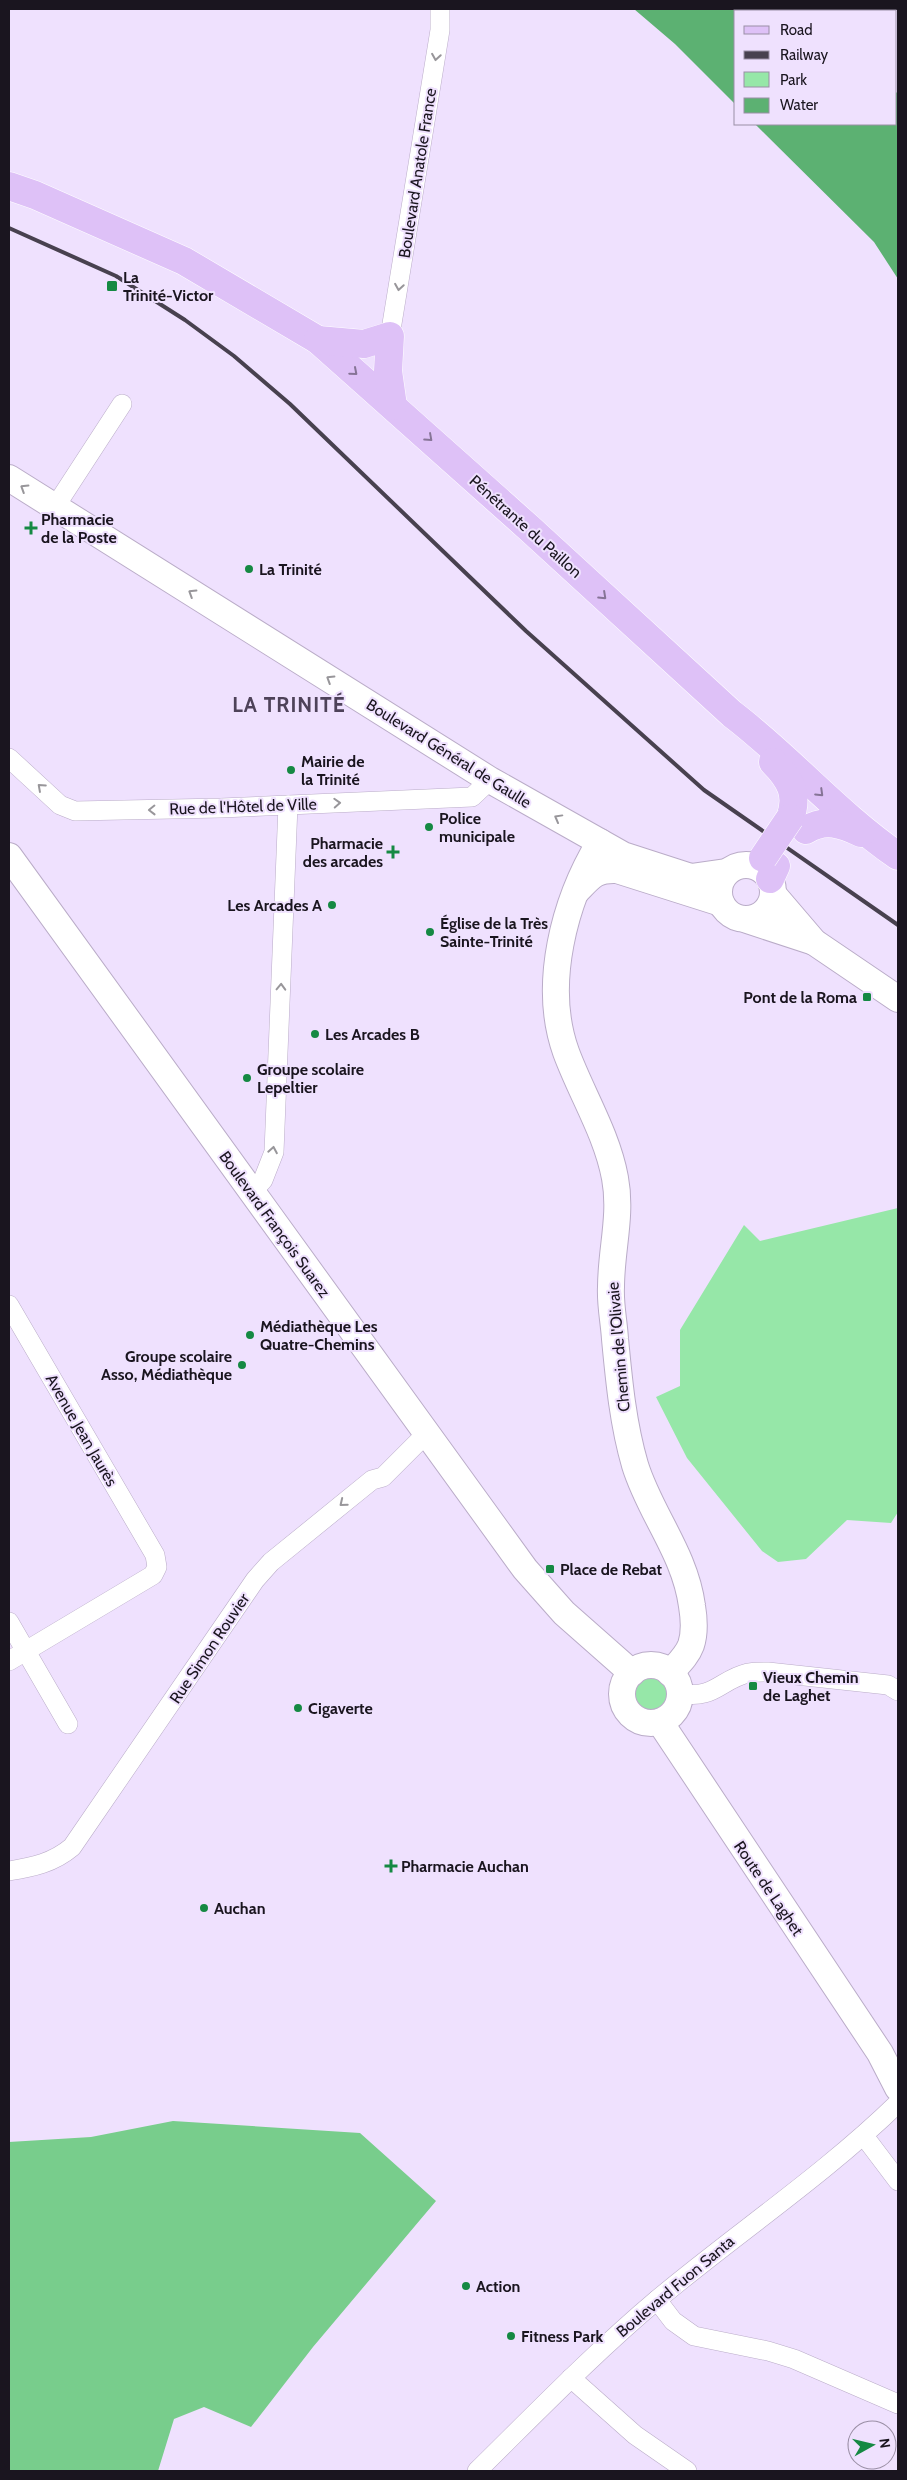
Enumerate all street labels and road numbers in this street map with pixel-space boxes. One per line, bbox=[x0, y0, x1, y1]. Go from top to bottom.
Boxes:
street label: Boulevard Anatole France bbox=[395, 87, 440, 259]
street label: Pénétrante du Paillon bbox=[466, 471, 586, 582]
street label: Boulevard Général de Gaulle bbox=[363, 695, 535, 812]
street label: Rue de l'Hôtel de Ville bbox=[169, 794, 317, 819]
street label: Boulevard François Suarez bbox=[215, 1148, 334, 1301]
street label: Chemin de l'Olivaie bbox=[603, 1281, 634, 1413]
street label: Avenue Jean Jaurès bbox=[42, 1371, 122, 1490]
street label: Rue Simon Rouvier bbox=[166, 1589, 254, 1707]
street label: Route de Laghet bbox=[730, 1837, 808, 1940]
street label: Boulevard Fuon Santa bbox=[613, 2231, 738, 2341]

